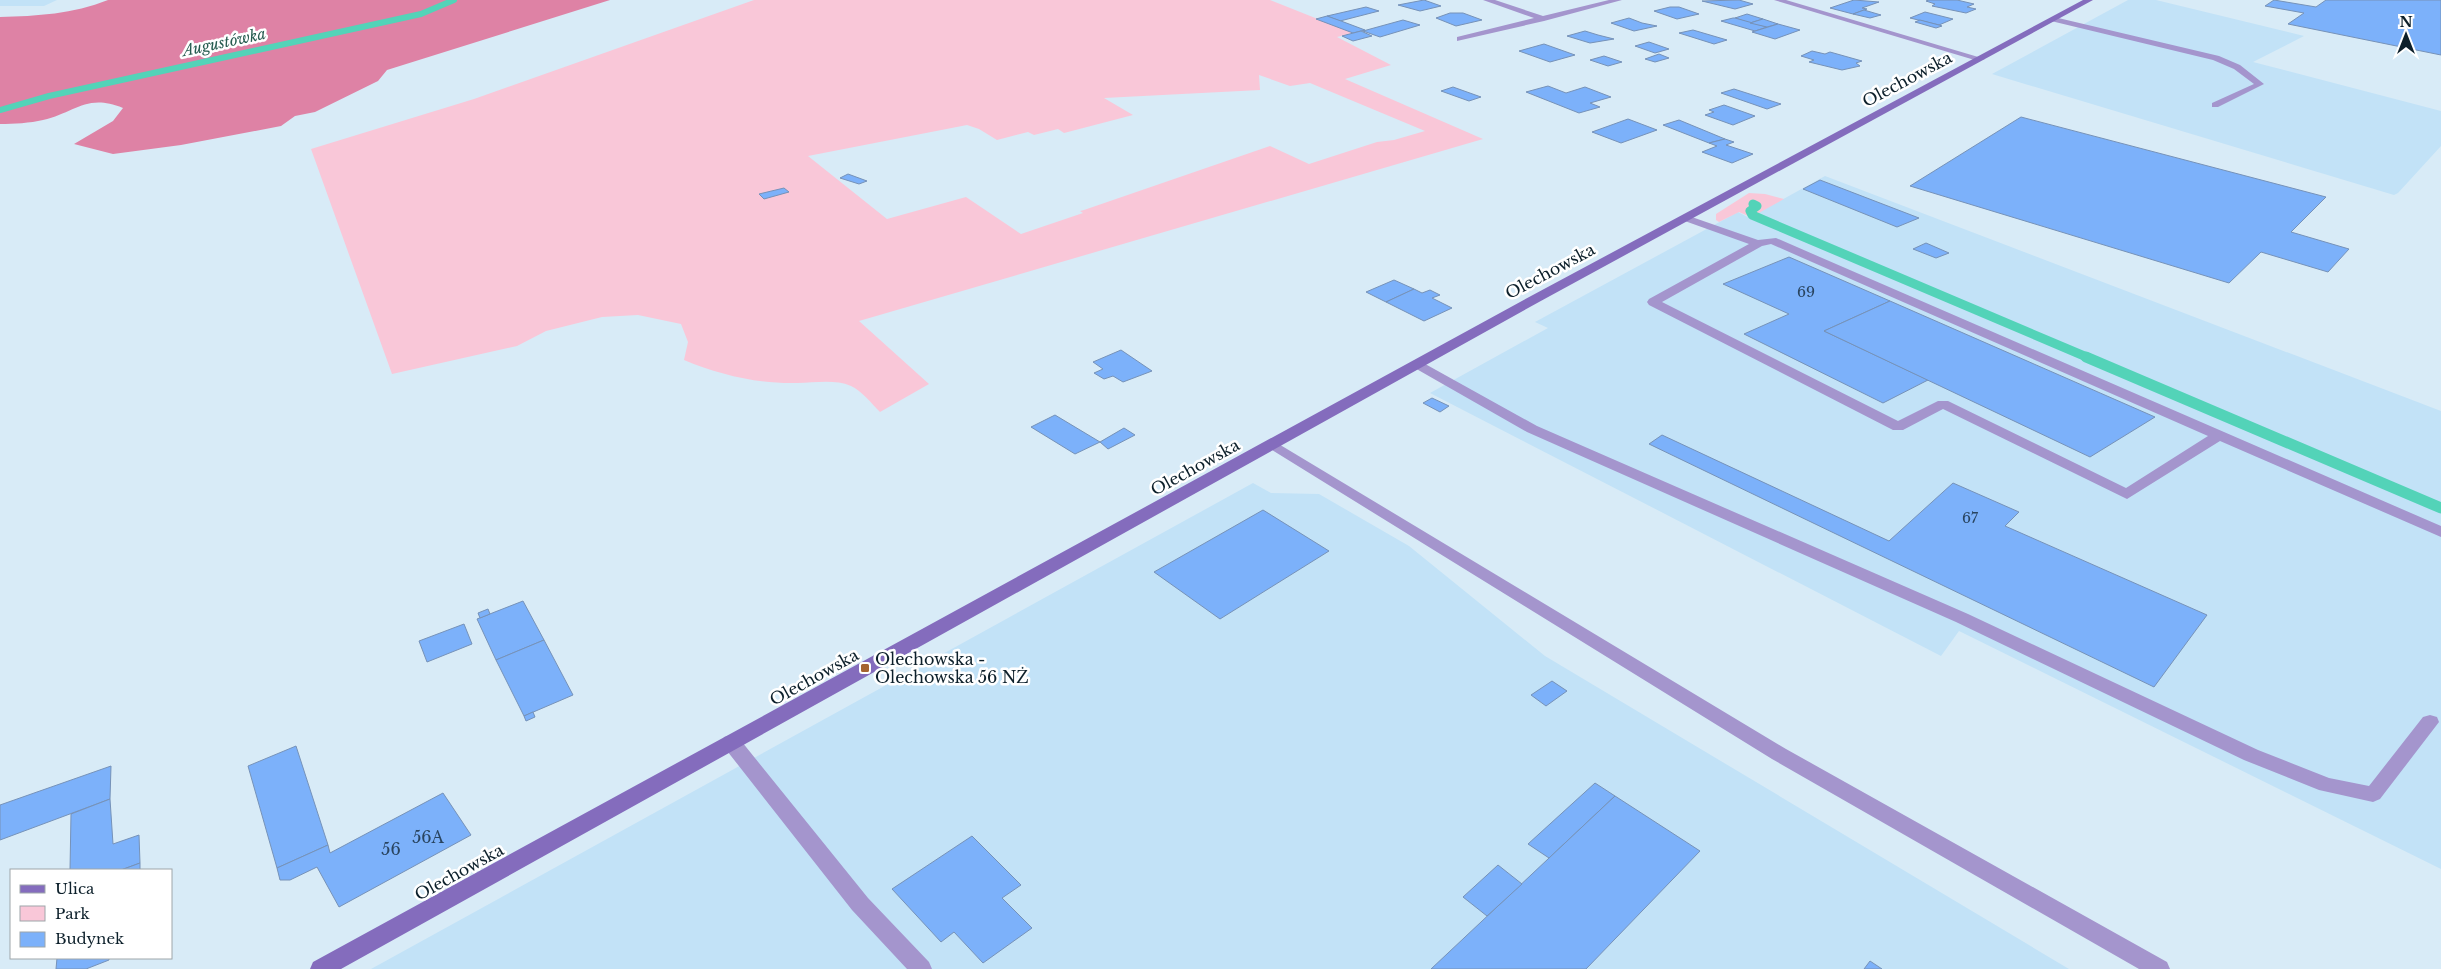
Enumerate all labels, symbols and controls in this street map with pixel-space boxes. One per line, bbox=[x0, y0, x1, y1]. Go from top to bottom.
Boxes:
north arrow bbox=[2381, 10, 2431, 60]
text: N bbox=[2399, 13, 2413, 31]
water label: Augustówka bbox=[179, 24, 267, 61]
street label: Olechowska bbox=[1859, 47, 1955, 111]
street label: Olechowska bbox=[1502, 239, 1598, 303]
house number: 69 bbox=[1797, 283, 1815, 301]
street label: Olechowska bbox=[1147, 434, 1243, 500]
house number: 67 bbox=[1962, 509, 1979, 527]
street label: Olechowska bbox=[766, 644, 862, 710]
place label: Olechowska - Olechowska 56 NŻ bbox=[875, 649, 1029, 687]
marker: Olechowska - Olechowska 56 NŻ bbox=[859, 662, 871, 674]
house number: 56A bbox=[412, 827, 445, 847]
house number: 56 bbox=[381, 839, 401, 859]
street label: Olechowska bbox=[411, 839, 507, 905]
legend bbox=[10, 869, 172, 959]
text: Ulica bbox=[55, 879, 95, 898]
text: Park bbox=[55, 904, 91, 923]
text: Budynek bbox=[55, 929, 125, 948]

